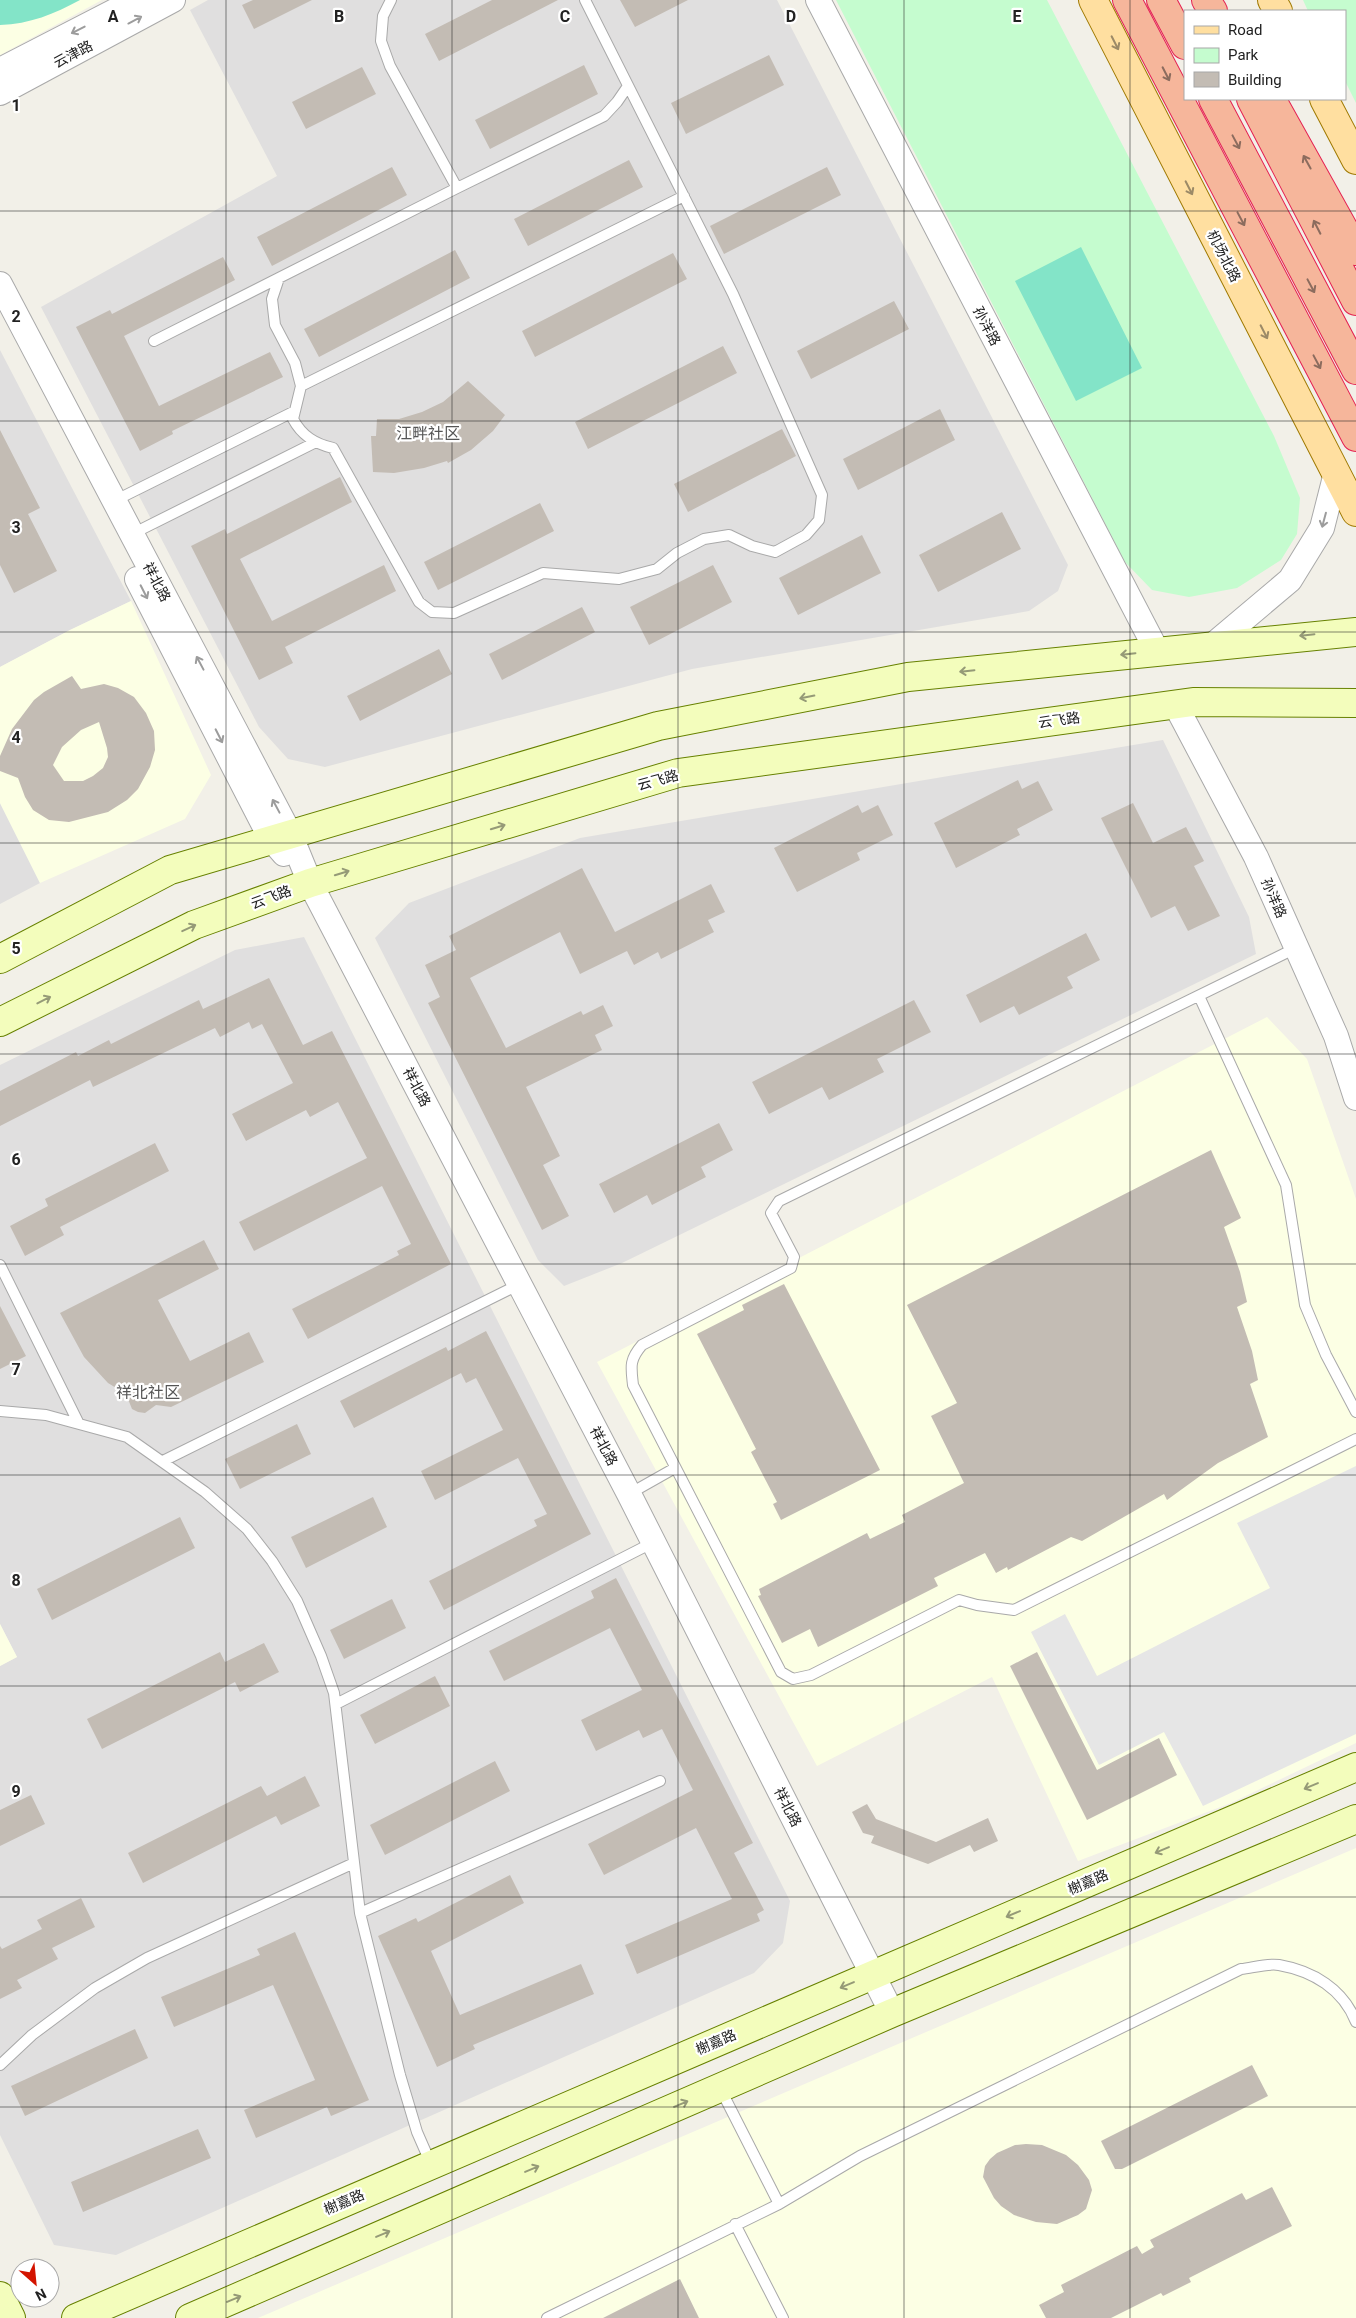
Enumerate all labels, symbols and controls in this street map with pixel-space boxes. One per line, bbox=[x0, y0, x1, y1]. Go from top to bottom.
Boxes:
text: A bbox=[108, 7, 119, 26]
text: B bbox=[334, 7, 344, 26]
text: C bbox=[560, 7, 570, 26]
text: D bbox=[786, 7, 796, 26]
text: E bbox=[1013, 7, 1022, 26]
legend bbox=[1184, 10, 1346, 100]
one-way arrow bbox=[128, 15, 142, 25]
text: Road bbox=[1228, 21, 1262, 39]
one-way arrow bbox=[70, 25, 85, 35]
one-way arrow bbox=[1110, 36, 1120, 51]
street label: 云津路 bbox=[51, 37, 95, 71]
text: Park bbox=[1228, 46, 1259, 64]
one-way arrow bbox=[1161, 67, 1171, 82]
text: Building bbox=[1228, 71, 1282, 89]
text: 1 bbox=[11, 96, 21, 115]
one-way arrow bbox=[1232, 134, 1241, 149]
one-way arrow bbox=[1301, 156, 1311, 170]
one-way arrow bbox=[1185, 180, 1194, 195]
one-way arrow bbox=[1236, 211, 1246, 226]
one-way arrow bbox=[1312, 220, 1321, 235]
street label: 机场北路 bbox=[1204, 227, 1244, 285]
one-way arrow bbox=[1307, 278, 1317, 292]
street label: 孙洋路 bbox=[970, 304, 1004, 348]
text: 2 bbox=[11, 307, 21, 326]
one-way arrow bbox=[1259, 325, 1269, 340]
one-way arrow bbox=[1312, 355, 1322, 369]
district label: 江畔社区 bbox=[396, 424, 460, 443]
one-way arrow bbox=[1318, 512, 1328, 528]
text: 3 bbox=[11, 518, 21, 537]
street label: 祥北路 bbox=[140, 560, 174, 604]
one-way arrow bbox=[139, 584, 149, 599]
one-way arrow bbox=[1300, 631, 1316, 640]
one-way arrow bbox=[1121, 649, 1137, 659]
one-way arrow bbox=[195, 656, 204, 671]
one-way arrow bbox=[959, 666, 975, 676]
one-way arrow bbox=[799, 693, 815, 702]
street label: 云飞路 bbox=[1037, 709, 1081, 731]
text: 4 bbox=[11, 728, 21, 747]
one-way arrow bbox=[215, 728, 224, 743]
street label: 云飞路 bbox=[636, 767, 680, 793]
one-way arrow bbox=[271, 799, 281, 814]
one-way arrow bbox=[489, 821, 505, 831]
one-way arrow bbox=[334, 868, 350, 878]
street label: 孙洋路 bbox=[1258, 876, 1290, 920]
street label: 云飞路 bbox=[249, 882, 293, 912]
one-way arrow bbox=[181, 922, 196, 932]
text: 5 bbox=[11, 939, 21, 958]
one-way arrow bbox=[36, 995, 51, 1005]
street label: 祥北路 bbox=[400, 1065, 434, 1109]
text: 6 bbox=[11, 1150, 21, 1169]
text: 7 bbox=[11, 1360, 21, 1379]
district label: 祥北社区 bbox=[116, 1383, 180, 1402]
street label: 祥北路 bbox=[587, 1424, 621, 1468]
text: 8 bbox=[11, 1571, 21, 1590]
one-way arrow bbox=[1304, 1781, 1319, 1791]
text: 9 bbox=[11, 1782, 21, 1801]
street label: 祥北路 bbox=[771, 1785, 805, 1829]
one-way arrow bbox=[1155, 1846, 1170, 1856]
street label: 榭嘉路 bbox=[1066, 1866, 1110, 1898]
one-way arrow bbox=[1006, 1910, 1021, 1920]
one-way arrow bbox=[840, 1981, 855, 1991]
street label: 榭嘉路 bbox=[694, 2026, 738, 2058]
one-way arrow bbox=[673, 2099, 688, 2109]
one-way arrow bbox=[524, 2164, 539, 2174]
street label: 榭嘉路 bbox=[322, 2186, 366, 2218]
one-way arrow bbox=[375, 2228, 390, 2238]
north arrow bbox=[10, 2258, 60, 2308]
text: N bbox=[33, 2285, 49, 2304]
one-way arrow bbox=[226, 2293, 241, 2303]

